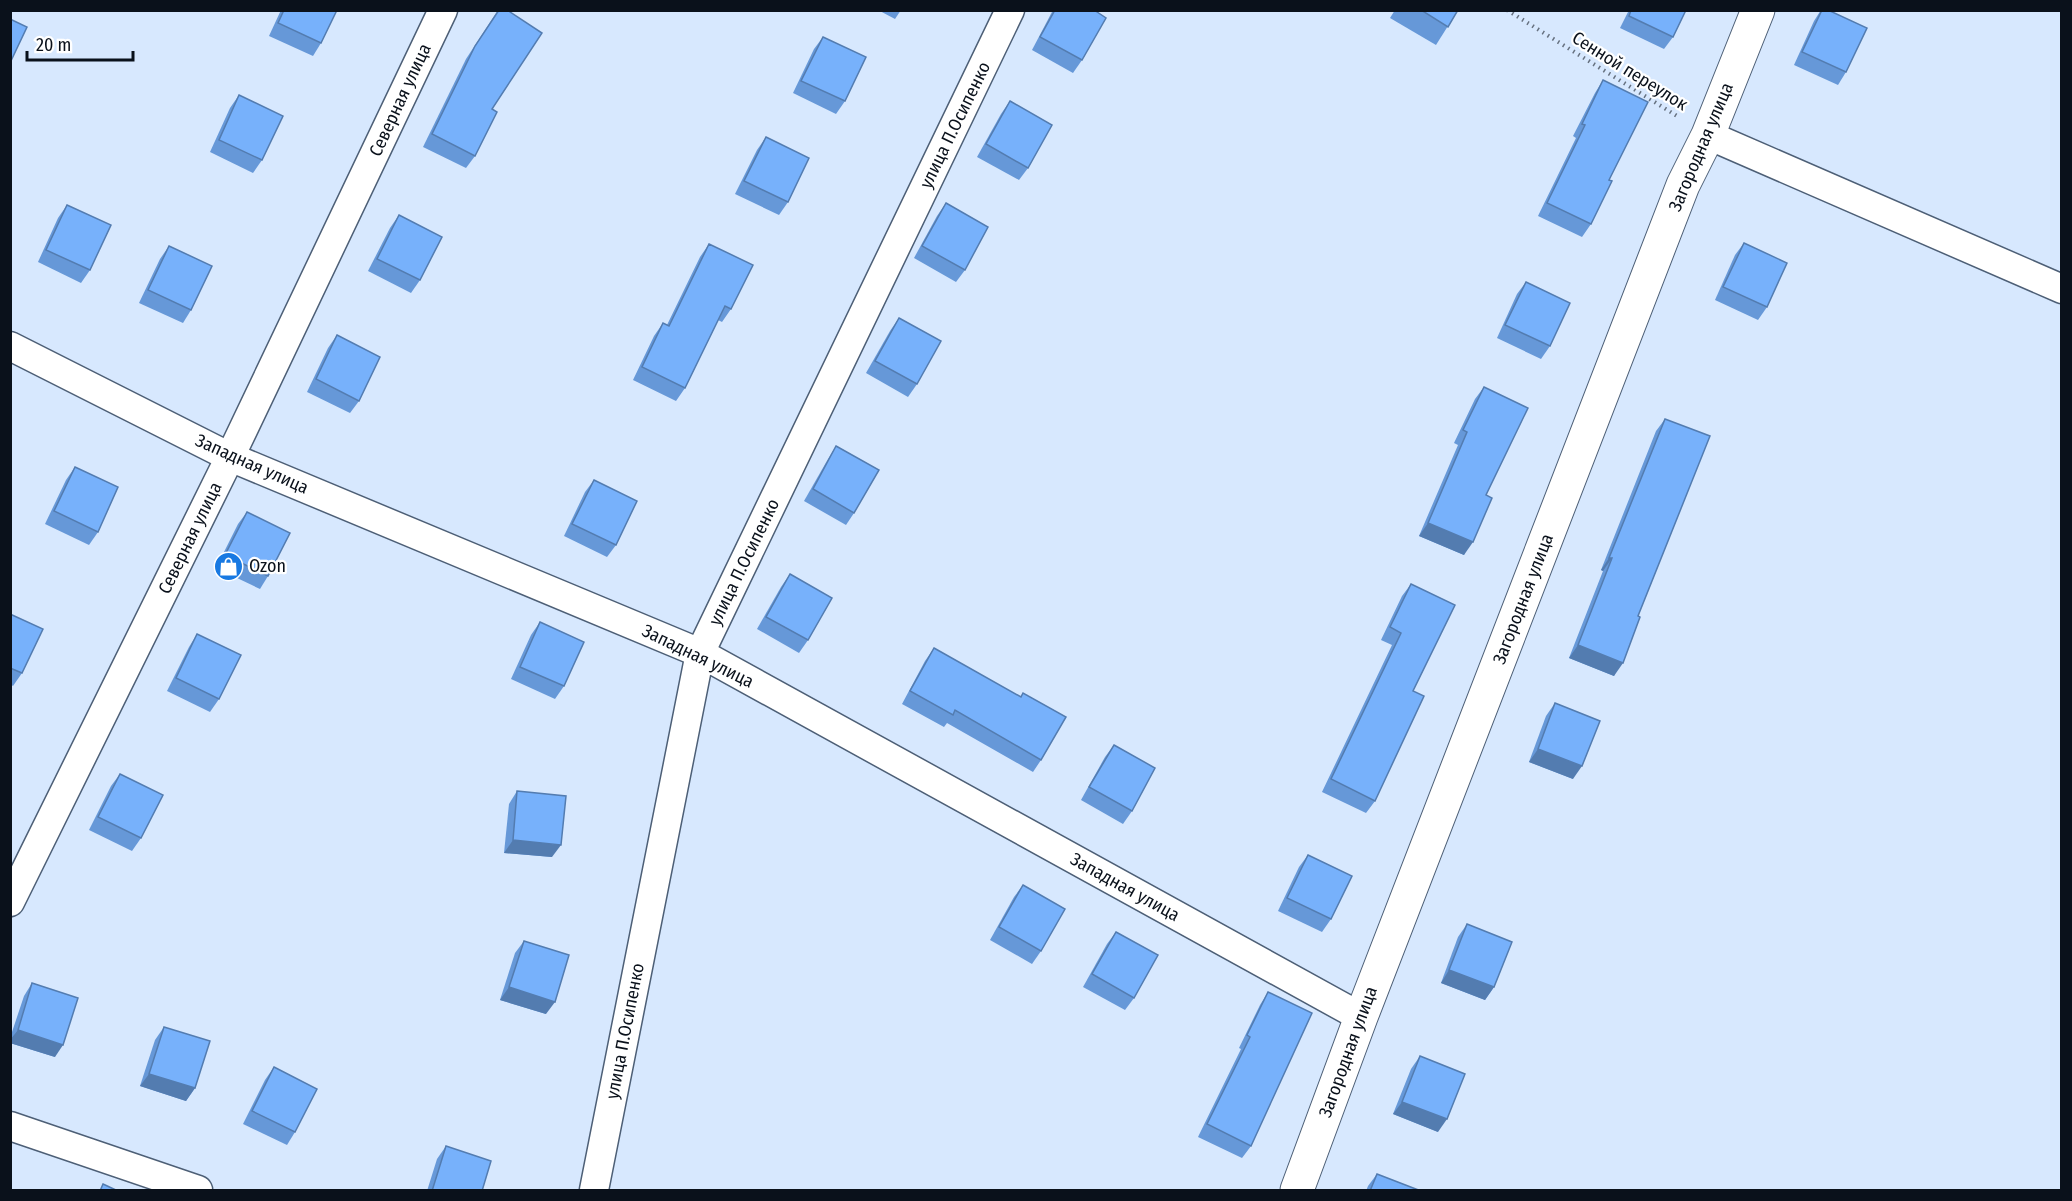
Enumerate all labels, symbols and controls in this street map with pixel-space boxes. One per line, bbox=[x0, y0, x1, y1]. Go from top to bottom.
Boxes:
scale bar bbox=[27, 24, 134, 62]
street label: Сенной переулок bbox=[1568, 27, 1692, 116]
text: 20 m bbox=[36, 34, 71, 56]
street label: Северная улица bbox=[364, 40, 436, 160]
street label: улица П.Осипенко bbox=[915, 58, 995, 192]
street label: Загородная улица bbox=[1664, 79, 1738, 215]
street label: Западная улица bbox=[192, 429, 312, 499]
street label: Северная улица bbox=[153, 478, 227, 598]
street label: улица П.Осипенко bbox=[704, 495, 784, 629]
street label: Загородная улица bbox=[1488, 530, 1558, 667]
shop icon: Ozon bbox=[212, 550, 244, 582]
place label: Ozon bbox=[249, 555, 286, 577]
street label: Западная улица bbox=[639, 619, 758, 693]
street label: Западная улица bbox=[1067, 848, 1184, 926]
street label: улица П.Осипенко bbox=[601, 961, 649, 1101]
street label: Загородная улица bbox=[1314, 983, 1382, 1121]

